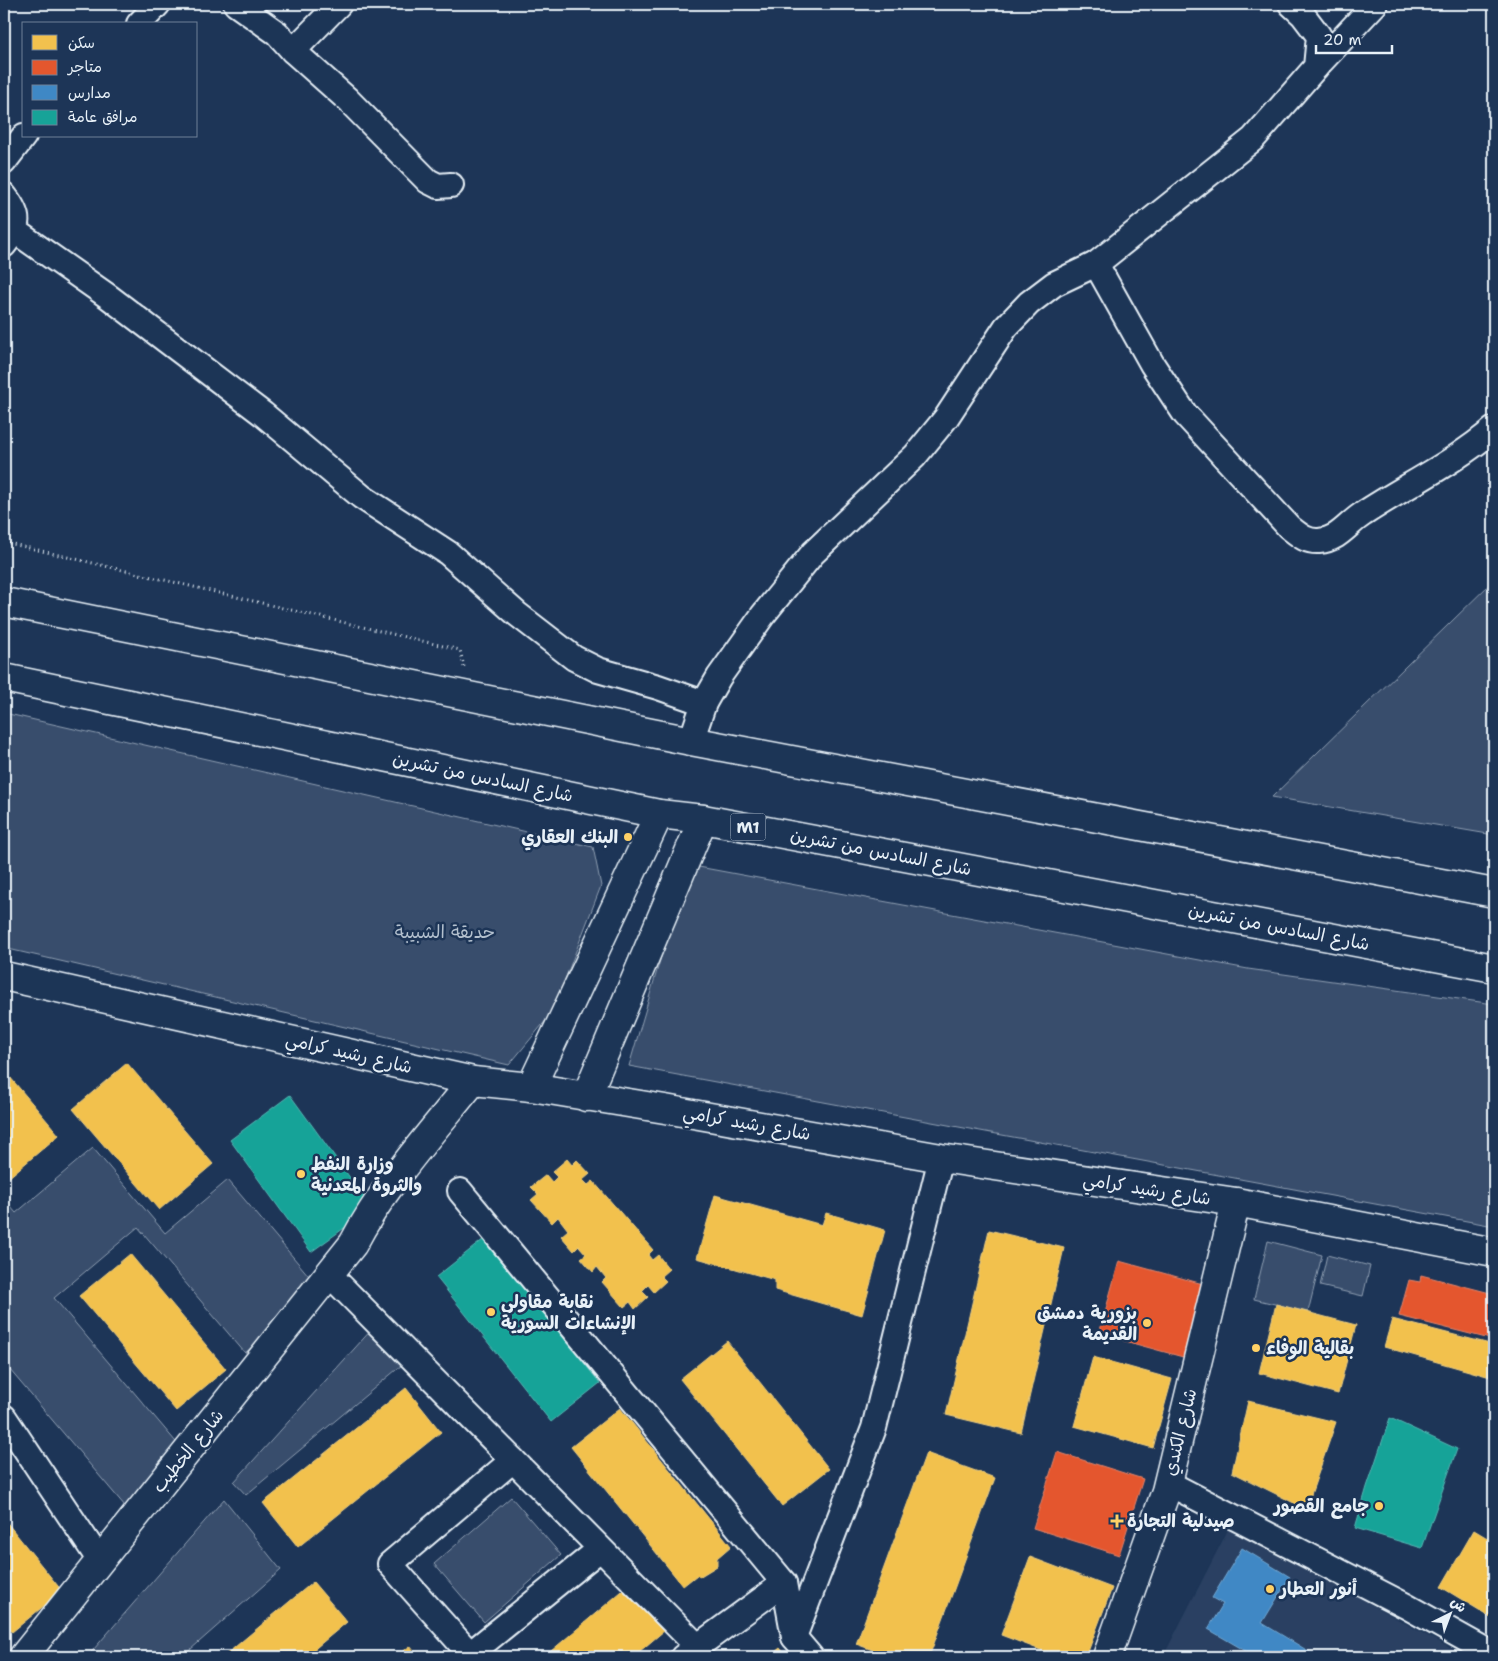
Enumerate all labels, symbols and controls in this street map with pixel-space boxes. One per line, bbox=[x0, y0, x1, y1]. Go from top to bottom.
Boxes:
legend bbox=[22, 22, 198, 138]
scale bar bbox=[1316, 22, 1392, 54]
text: 20 m bbox=[1323, 30, 1362, 50]
text: سكن bbox=[68, 33, 95, 53]
text: متاجر bbox=[66, 57, 102, 77]
text: مدارس bbox=[68, 83, 111, 103]
text: مرافق عامة bbox=[68, 107, 138, 127]
street label: شارع السادس من تشرين bbox=[391, 746, 575, 808]
road number: M1 bbox=[730, 814, 766, 840]
street label: شارع السادس من تشرين bbox=[788, 823, 974, 881]
place label: البنك العقاري bbox=[521, 825, 618, 851]
marker: البنك العقاري bbox=[622, 831, 634, 843]
street label: شارع السادس من تشرين bbox=[1186, 898, 1372, 956]
park label: حديقة الشبيبة bbox=[395, 920, 495, 944]
street label: شارع رشيد كرامي bbox=[282, 1027, 415, 1083]
street label: شارع رشيد كرامي bbox=[681, 1100, 813, 1150]
place label: وزارة النفط والثروة المعدنية bbox=[311, 1152, 422, 1197]
street label: شارع رشيد كرامي bbox=[1081, 1167, 1213, 1215]
marker: وزارة النفط والثروة المعدنية bbox=[295, 1168, 307, 1180]
place label: نقابة مقاولي الإنشاءات السورية bbox=[501, 1290, 636, 1335]
place label: بزورية دمشق القديمة bbox=[1037, 1301, 1137, 1346]
marker: نقابة مقاولي الإنشاءات السورية bbox=[485, 1306, 497, 1318]
marker: بزورية دمشق القديمة bbox=[1141, 1317, 1153, 1329]
place label: بقالية الوفاء bbox=[1266, 1336, 1354, 1360]
marker: بقالية الوفاء bbox=[1250, 1342, 1262, 1354]
street label: شارع الكندي bbox=[1158, 1386, 1203, 1478]
street label: شارع الخطيب bbox=[147, 1404, 229, 1498]
place label: جامع القصور bbox=[1272, 1494, 1369, 1519]
marker: جامع القصور bbox=[1373, 1500, 1385, 1512]
place label: صيدلية التجارة bbox=[1127, 1509, 1235, 1533]
marker: صيدلية التجارة bbox=[1111, 1515, 1123, 1527]
place label: أنور العطار bbox=[1278, 1577, 1357, 1601]
marker: أنور العطار bbox=[1264, 1583, 1276, 1595]
north arrow bbox=[1426, 1588, 1476, 1638]
text: ش bbox=[1447, 1592, 1470, 1616]

